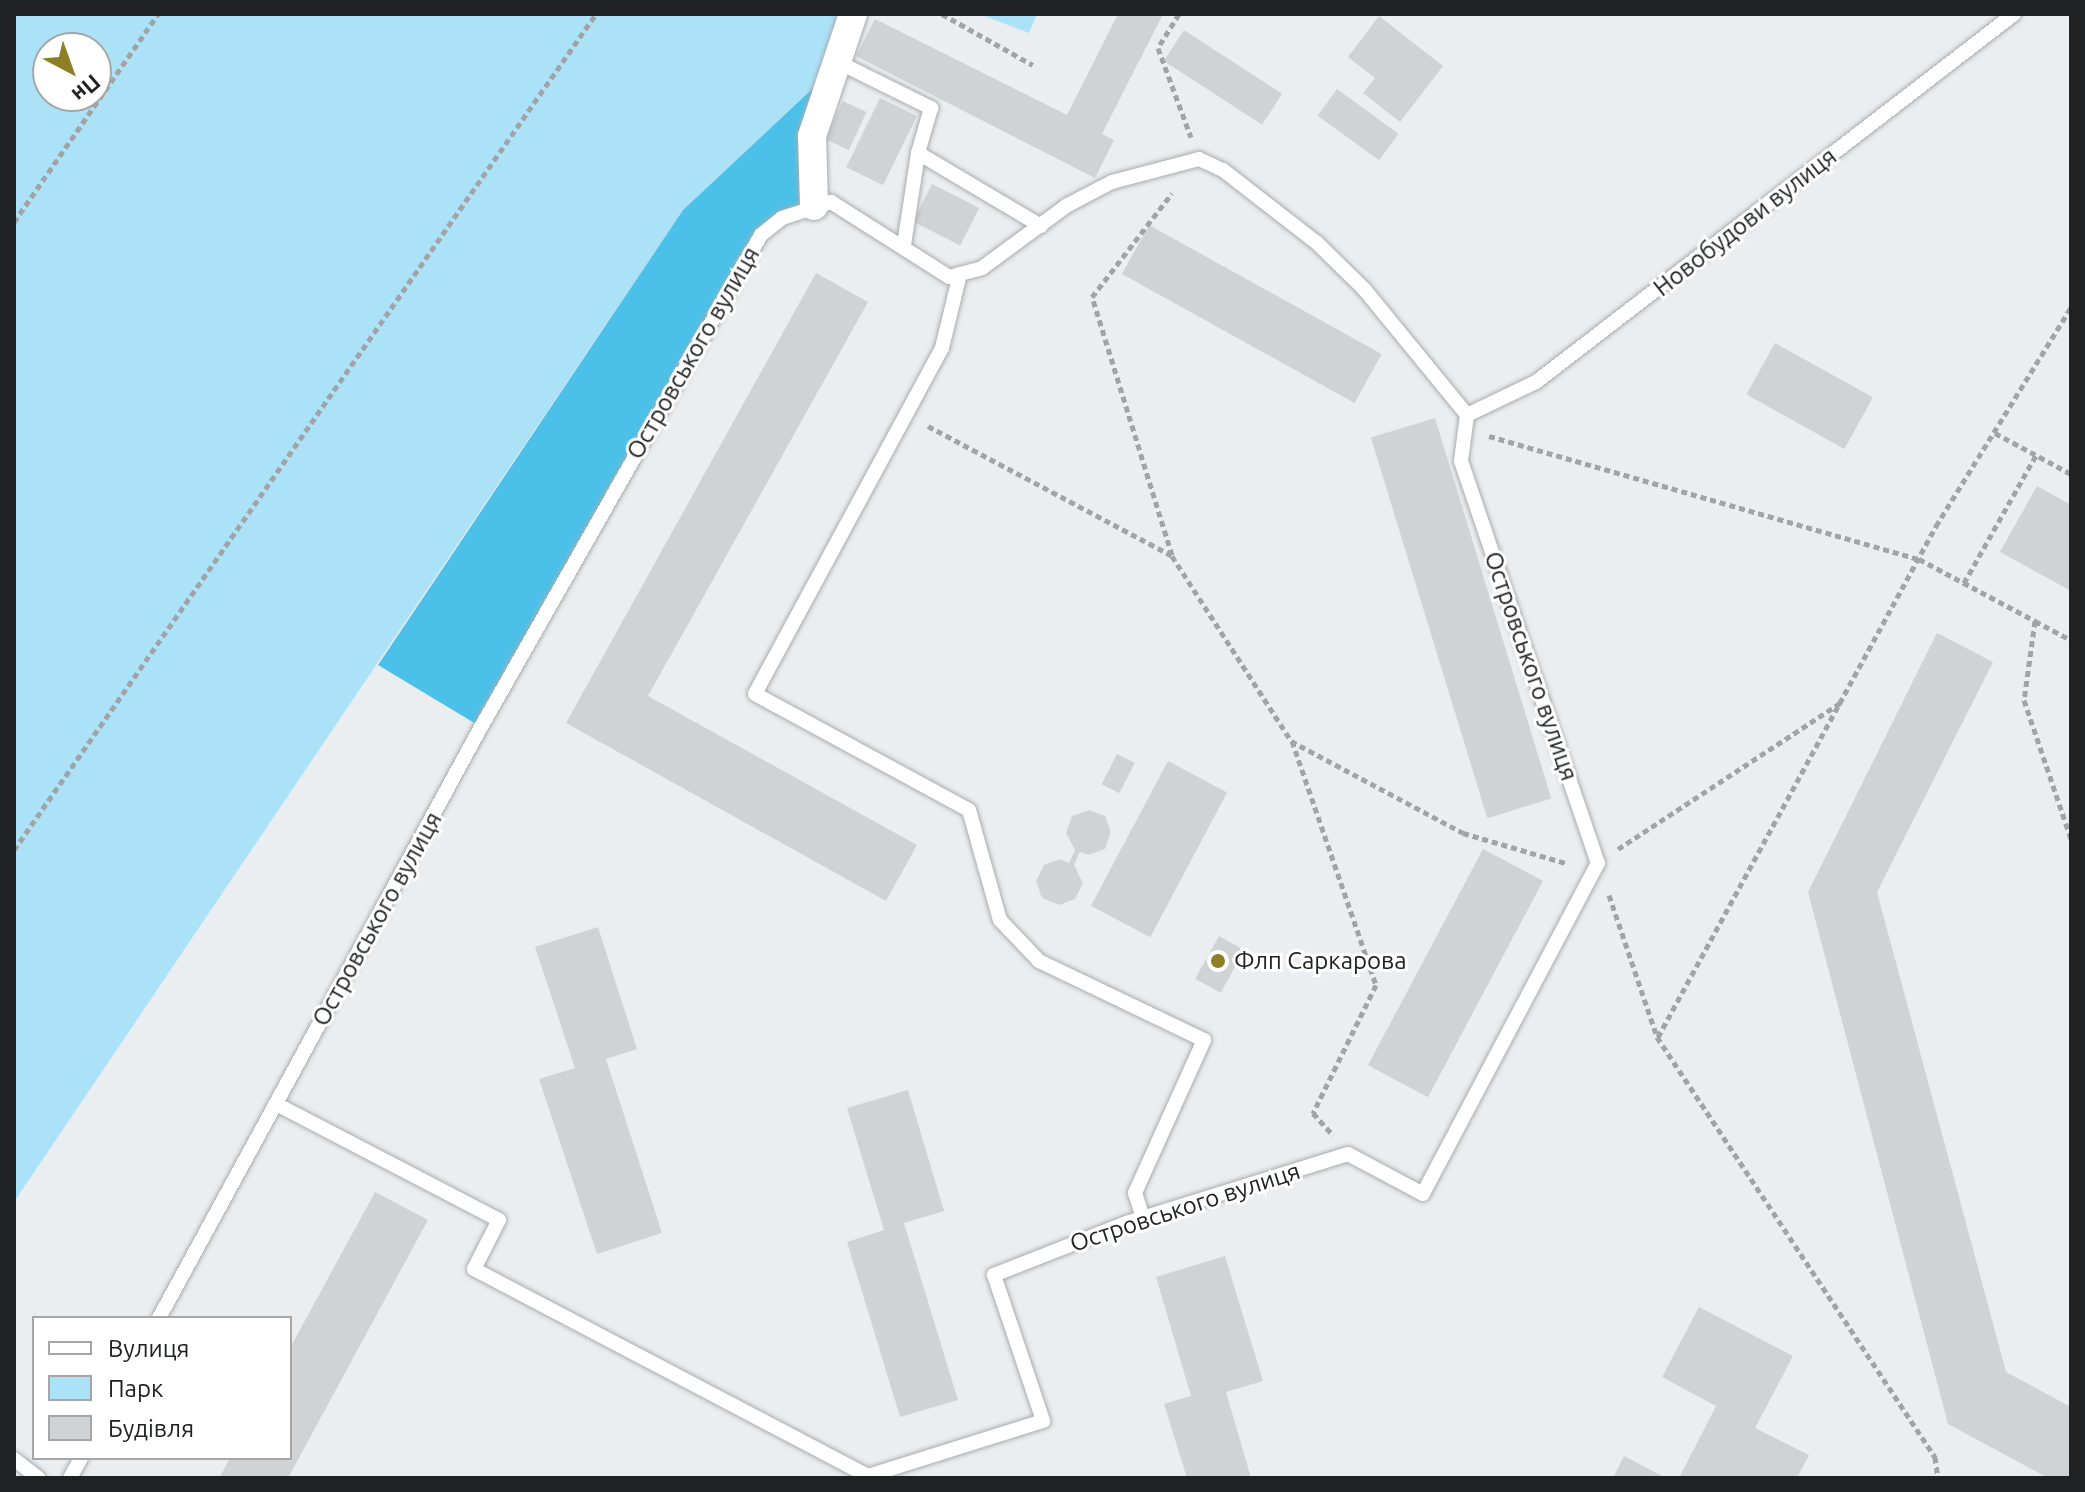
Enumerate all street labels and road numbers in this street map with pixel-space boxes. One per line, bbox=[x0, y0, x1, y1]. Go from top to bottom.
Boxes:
street label: Новобудови вулиця bbox=[1648, 142, 1842, 302]
street label: Островського вулиця bbox=[620, 242, 766, 464]
street label: Островського вулиця bbox=[1478, 548, 1584, 784]
street label: Островського вулиця bbox=[306, 807, 448, 1031]
street label: Островського вулиця bbox=[1066, 1156, 1304, 1258]

